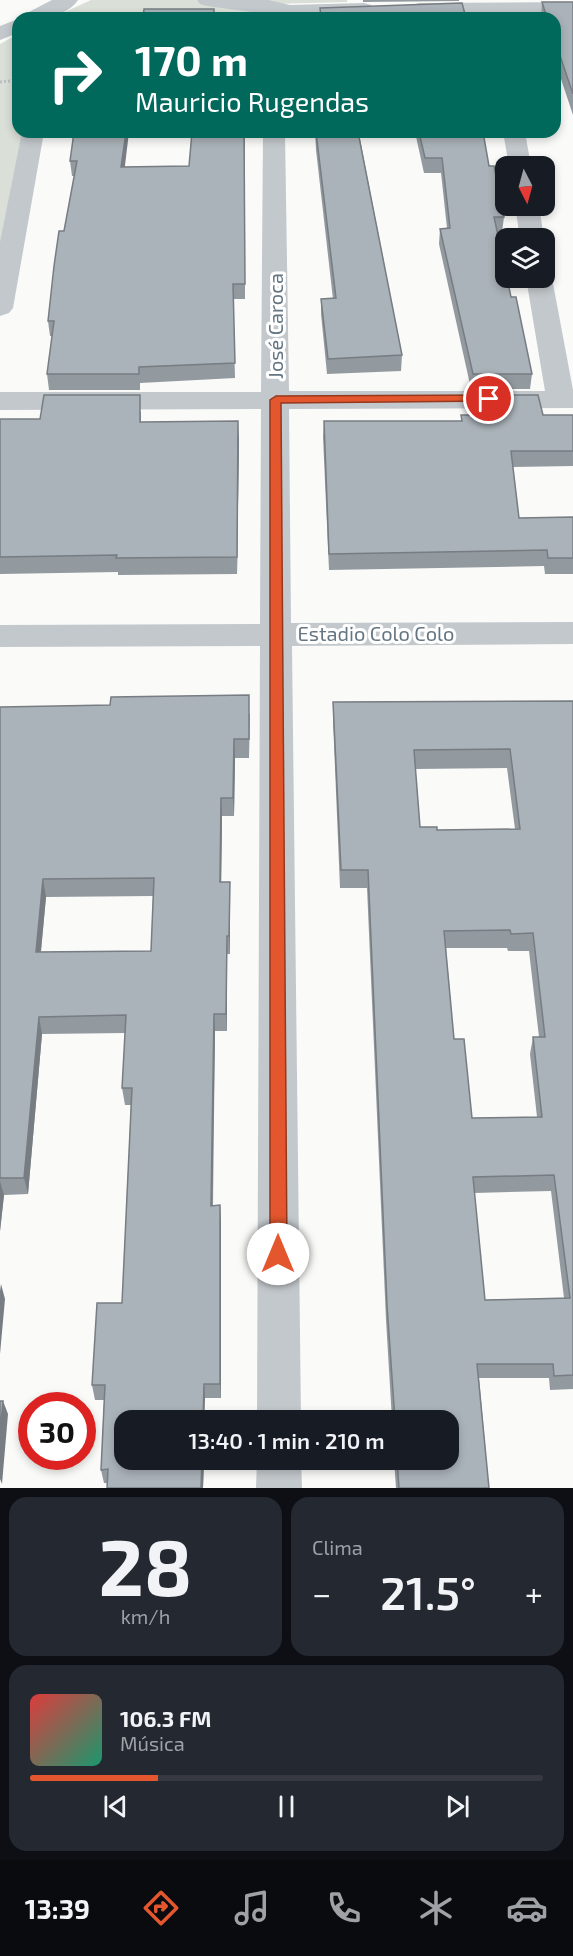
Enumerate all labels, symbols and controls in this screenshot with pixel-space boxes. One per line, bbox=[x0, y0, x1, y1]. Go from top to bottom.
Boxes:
text: 170 m bbox=[135, 34, 248, 84]
icon: right bbox=[36, 36, 114, 114]
text: Mauricio Rugendas bbox=[135, 85, 369, 117]
north arrow bbox=[495, 156, 555, 216]
map controls bbox=[495, 156, 555, 288]
button: layers bbox=[495, 228, 555, 288]
street label: José Caroca bbox=[263, 273, 287, 379]
pin bbox=[463, 373, 514, 424]
icon: arrive bbox=[472, 382, 505, 415]
street label: Estadio Colo Colo bbox=[298, 621, 454, 645]
position arrow bbox=[246, 1222, 310, 1286]
speed limit sign: 30 bbox=[18, 1392, 96, 1470]
text: 13:40 · 1 min · 210 m bbox=[188, 1427, 385, 1453]
text: 28 bbox=[99, 1518, 192, 1612]
text: Clima bbox=[312, 1535, 363, 1559]
text: 21.5° bbox=[380, 1565, 476, 1619]
text: − bbox=[312, 1573, 331, 1613]
text: + bbox=[525, 1573, 543, 1613]
text: km/h bbox=[121, 1604, 170, 1628]
text: 106.3 FM bbox=[120, 1705, 211, 1731]
text: Música bbox=[120, 1731, 185, 1755]
icon: previous bbox=[99, 1790, 132, 1823]
icon: pause bbox=[270, 1790, 303, 1823]
icon: next bbox=[441, 1790, 474, 1823]
icon: directions bbox=[140, 1887, 182, 1929]
icon: music bbox=[231, 1887, 273, 1929]
icon: phone bbox=[323, 1887, 365, 1929]
icon: climate bbox=[415, 1887, 457, 1929]
icon: car bbox=[506, 1887, 548, 1929]
text: 13:39 bbox=[25, 1892, 90, 1924]

